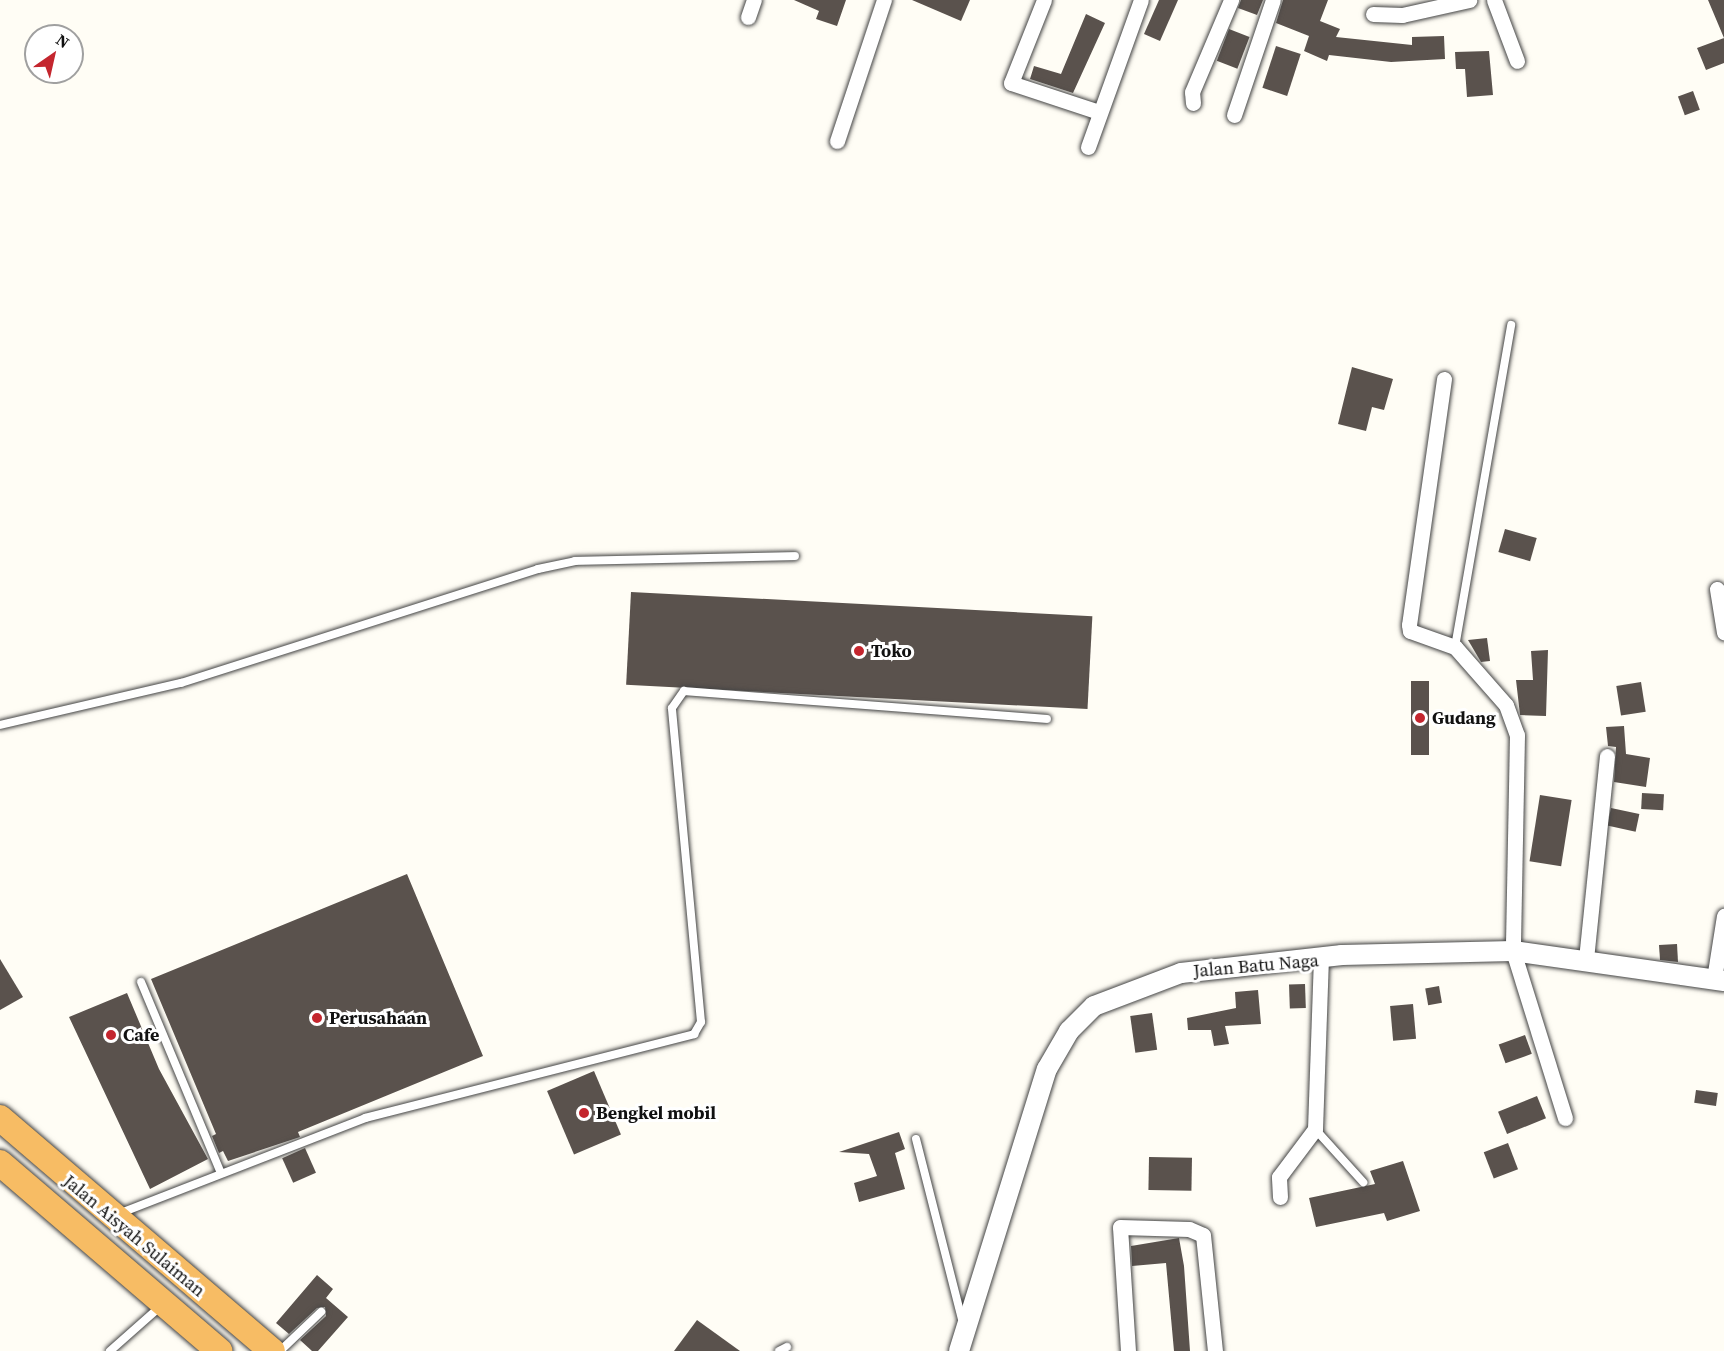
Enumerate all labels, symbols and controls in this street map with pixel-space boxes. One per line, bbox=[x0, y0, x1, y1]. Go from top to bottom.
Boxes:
north arrow bbox=[24, 24, 84, 84]
text: N bbox=[52, 28, 74, 53]
place label: Toko bbox=[871, 640, 912, 662]
marker: Toko bbox=[852, 644, 866, 658]
place label: Gudang bbox=[1432, 707, 1496, 729]
marker: Gudang bbox=[1413, 711, 1427, 725]
street label: Jalan Batu Naga bbox=[1192, 950, 1320, 982]
place label: Perusahaan bbox=[329, 1007, 427, 1029]
marker: Perusahaan bbox=[310, 1011, 324, 1025]
place label: Cafe bbox=[123, 1024, 159, 1046]
marker: Cafe bbox=[104, 1028, 118, 1042]
place label: Bengkel mobil bbox=[596, 1102, 716, 1124]
marker: Bengkel mobil bbox=[577, 1106, 591, 1120]
street label: Jalan Aisyah Sulaiman bbox=[59, 1170, 209, 1302]

